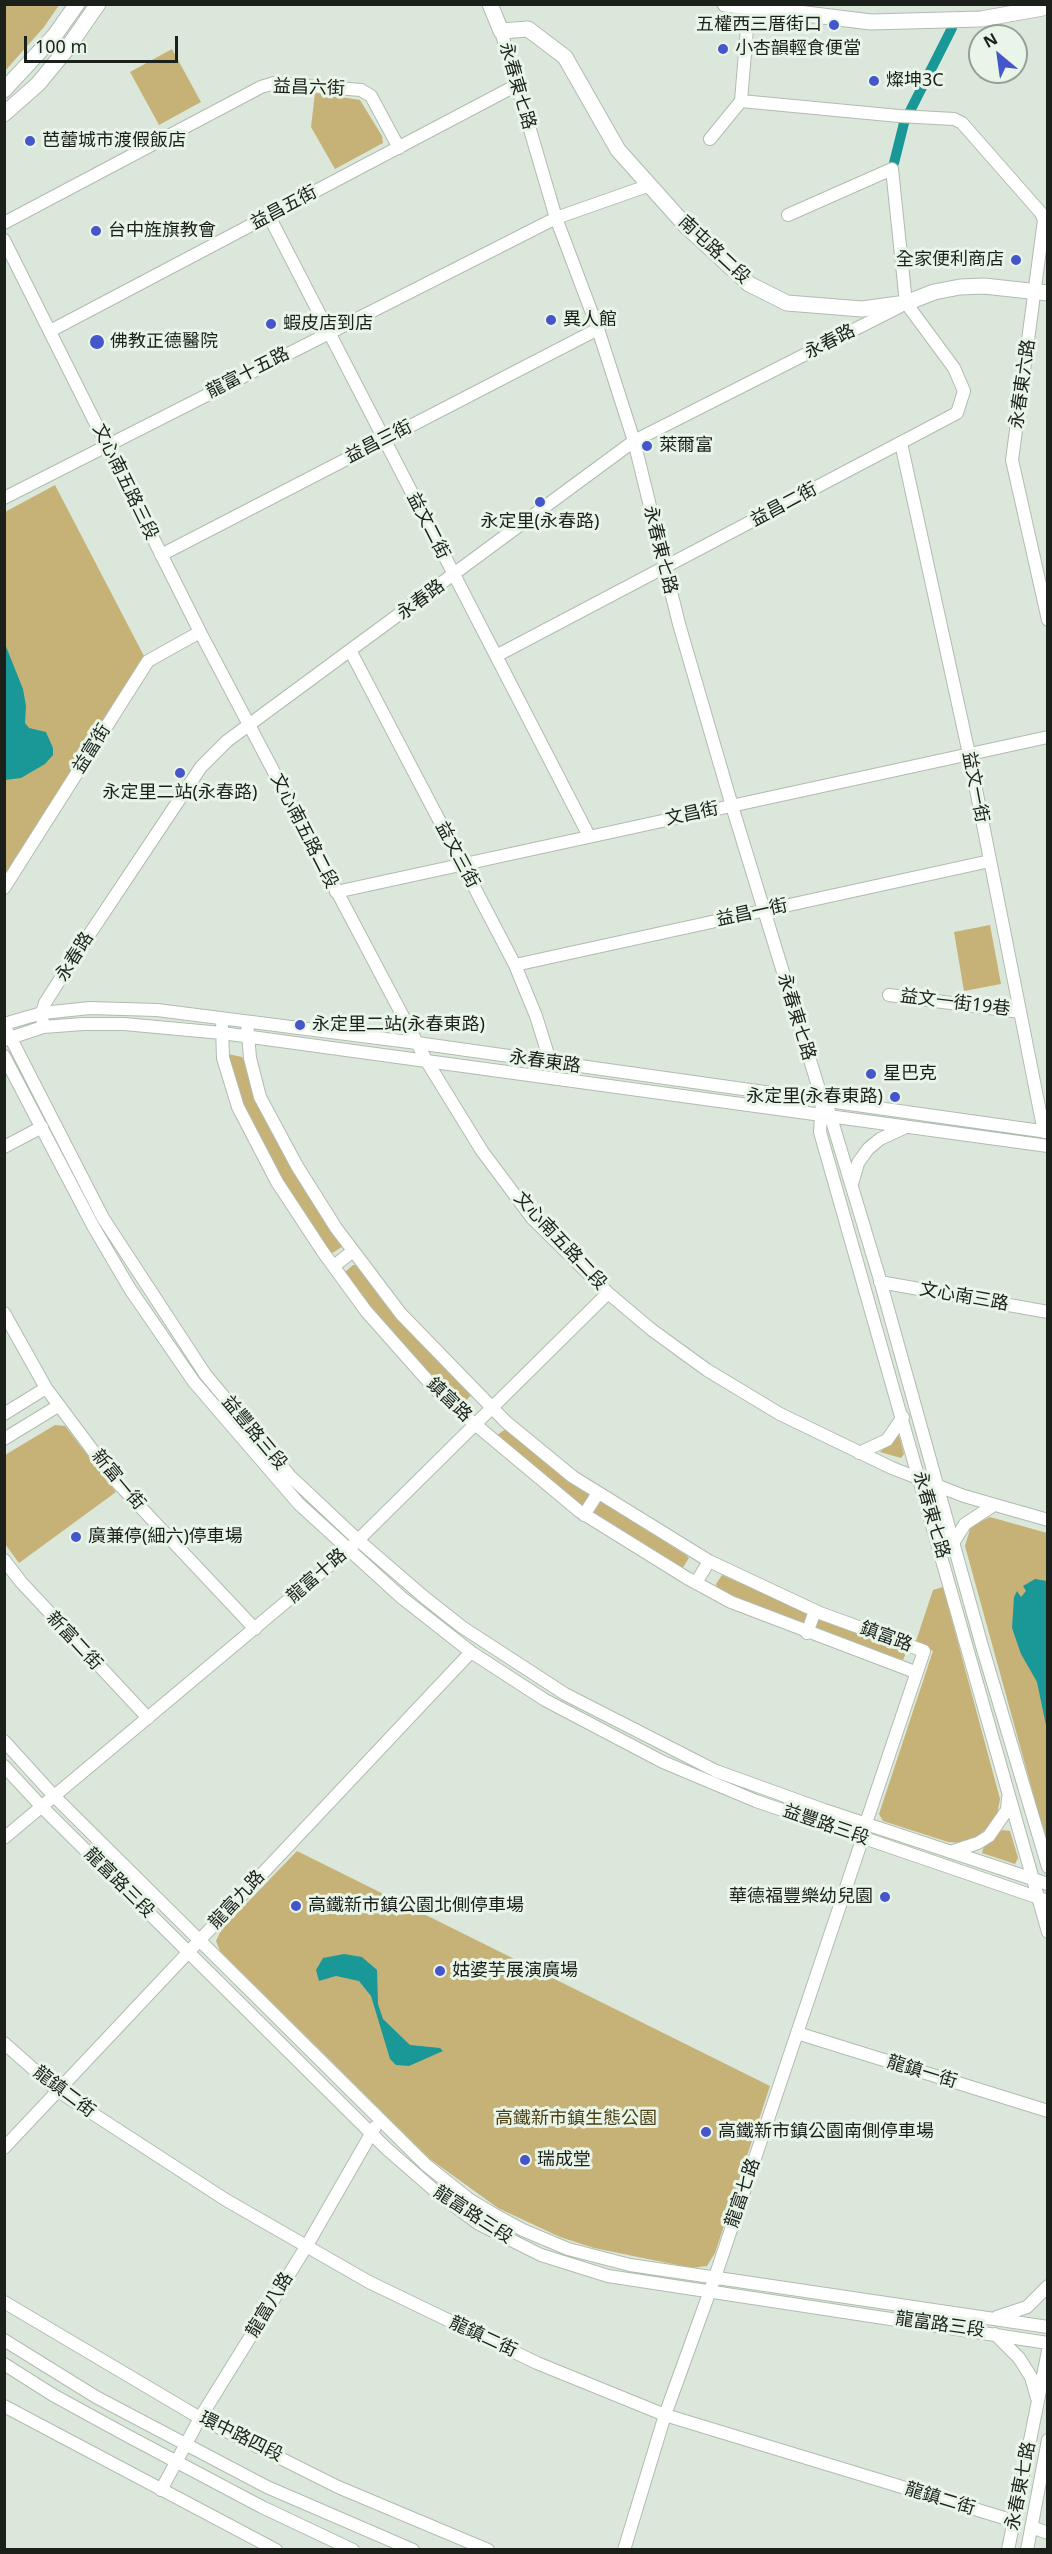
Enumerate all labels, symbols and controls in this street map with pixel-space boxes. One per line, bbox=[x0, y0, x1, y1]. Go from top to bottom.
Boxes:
place label: 五權西三厝街口 bbox=[696, 14, 822, 36]
marker: 五權西三厝街口 bbox=[827, 18, 841, 32]
scale bar bbox=[27, 24, 182, 62]
north arrow bbox=[968, 24, 1028, 84]
text: N bbox=[979, 27, 1001, 53]
text: 100 m bbox=[35, 34, 87, 58]
place label: 小杏韻輕食便當 bbox=[735, 38, 861, 60]
street label: 永春東七路 bbox=[494, 40, 540, 132]
marker: 小杏韻輕食便當 bbox=[716, 42, 730, 56]
place label: 燦坤3C bbox=[886, 70, 944, 92]
marker: 燦坤3C bbox=[867, 74, 881, 88]
street label: 益昌六街 bbox=[273, 76, 345, 100]
place label: 芭蕾城市渡假飯店 bbox=[42, 130, 186, 152]
marker: 芭蕾城市渡假飯店 bbox=[23, 134, 37, 148]
street label: 益昌五街 bbox=[247, 182, 321, 234]
street label: 南屯路二段 bbox=[674, 211, 754, 289]
place label: 台中旌旗教會 bbox=[108, 220, 216, 242]
marker: 台中旌旗教會 bbox=[89, 224, 103, 238]
place label: 全家便利商店 bbox=[896, 249, 1004, 271]
marker: 全家便利商店 bbox=[1009, 253, 1023, 267]
place label: 異人館 bbox=[563, 309, 617, 331]
place label: 蝦皮店到店 bbox=[283, 313, 373, 335]
marker: 異人館 bbox=[544, 313, 558, 327]
marker: 蝦皮店到店 bbox=[264, 317, 278, 331]
street label: 永春路 bbox=[801, 320, 859, 364]
place label: 佛教正德醫院 bbox=[110, 331, 218, 353]
marker: 佛教正德醫院 bbox=[88, 333, 106, 351]
street label: 永春東六路 bbox=[1006, 338, 1040, 430]
street label: 龍富十五路 bbox=[203, 343, 293, 403]
street label: 益昌三街 bbox=[342, 416, 416, 468]
street label: 文心南五路三段 bbox=[88, 421, 162, 543]
place label: 萊爾富 bbox=[659, 435, 713, 457]
marker: 萊爾富 bbox=[640, 439, 654, 453]
street label: 益昌二街 bbox=[747, 479, 821, 531]
street label: 益文二街 bbox=[402, 489, 454, 563]
marker: 永定里(永春路) bbox=[533, 495, 547, 509]
street label: 永春東七路 bbox=[639, 504, 681, 596]
place label: 永定里(永春路) bbox=[481, 511, 599, 533]
street label: 永春路 bbox=[393, 575, 449, 625]
street label: 益富街 bbox=[69, 720, 115, 778]
street label: 益文一街 bbox=[958, 750, 992, 824]
marker: 永定里二站(永春路) bbox=[173, 766, 187, 780]
street label: 文心南五路二段 bbox=[266, 770, 342, 892]
place label: 永定里二站(永春路) bbox=[103, 782, 257, 804]
street label: 文昌街 bbox=[663, 798, 721, 830]
street label: 益文三街 bbox=[431, 818, 483, 892]
street label: 益昌一街 bbox=[715, 895, 789, 931]
street label: 永春路 bbox=[52, 928, 98, 986]
street label: 永春東七路 bbox=[773, 971, 819, 1063]
street label: 益文一街19巷 bbox=[899, 986, 1011, 1020]
place label: 永定里二站(永春東路) bbox=[312, 1014, 485, 1036]
marker: 永定里二站(永春東路) bbox=[293, 1018, 307, 1032]
street label: 永春東路 bbox=[508, 1046, 582, 1078]
place label: 星巴克 bbox=[883, 1063, 937, 1085]
marker: 星巴克 bbox=[864, 1067, 878, 1081]
place label: 永定里(永春東路) bbox=[746, 1086, 883, 1108]
marker: 永定里(永春東路) bbox=[888, 1090, 902, 1104]
street label: 文心南五路二段 bbox=[509, 1188, 611, 1294]
street label: 文心南三路 bbox=[918, 1279, 1010, 1315]
street label: 鎮富路 bbox=[422, 1373, 476, 1427]
street label: 益豐路三段 bbox=[217, 1392, 291, 1474]
street label: 新富一街 bbox=[87, 1445, 149, 1515]
street label: 永春東七路 bbox=[908, 1469, 954, 1561]
place label: 廣兼停(細六)停車場 bbox=[88, 1526, 243, 1548]
marker: 廣兼停(細六)停車場 bbox=[69, 1530, 83, 1544]
street label: 龍富十路 bbox=[283, 1544, 351, 1608]
street label: 新富二街 bbox=[42, 1607, 106, 1675]
street label: 鎮富路 bbox=[857, 1618, 915, 1656]
street label: 益豐路三段 bbox=[780, 1800, 872, 1850]
street label: 龍富路三段 bbox=[80, 1844, 158, 1922]
street label: 龍富九路 bbox=[205, 1866, 269, 1934]
place label: 華德福豐樂幼兒園 bbox=[729, 1886, 873, 1908]
marker: 華德福豐樂幼兒園 bbox=[878, 1890, 892, 1904]
place label: 高鐵新市鎮公園北側停車場 bbox=[308, 1895, 524, 1917]
marker: 高鐵新市鎮公園北側停車場 bbox=[289, 1899, 303, 1913]
place label: 姑婆芋展演廣場 bbox=[452, 1960, 578, 1982]
marker: 姑婆芋展演廣場 bbox=[433, 1964, 447, 1978]
street label: 龍鎮一街 bbox=[884, 2051, 960, 2093]
street label: 龍鎮二街 bbox=[29, 2062, 99, 2122]
park label: 高鐵新市鎮生態公園 bbox=[495, 2108, 657, 2130]
place label: 高鐵新市鎮公園南側停車場 bbox=[718, 2121, 934, 2143]
marker: 高鐵新市鎮公園南側停車場 bbox=[699, 2125, 713, 2139]
place label: 瑞成堂 bbox=[537, 2149, 591, 2171]
marker: 瑞成堂 bbox=[518, 2153, 532, 2167]
street label: 龍富七路 bbox=[721, 2155, 765, 2231]
street label: 龍富路三段 bbox=[429, 2181, 517, 2249]
street label: 龍富八路 bbox=[242, 2269, 298, 2341]
street label: 龍富路三段 bbox=[894, 2308, 986, 2342]
street label: 龍鎮二街 bbox=[446, 2312, 520, 2362]
street label: 環中路四段 bbox=[196, 2408, 286, 2466]
street label: 永春東七路 bbox=[1002, 2440, 1040, 2532]
street label: 龍鎮二街 bbox=[902, 2478, 978, 2520]

